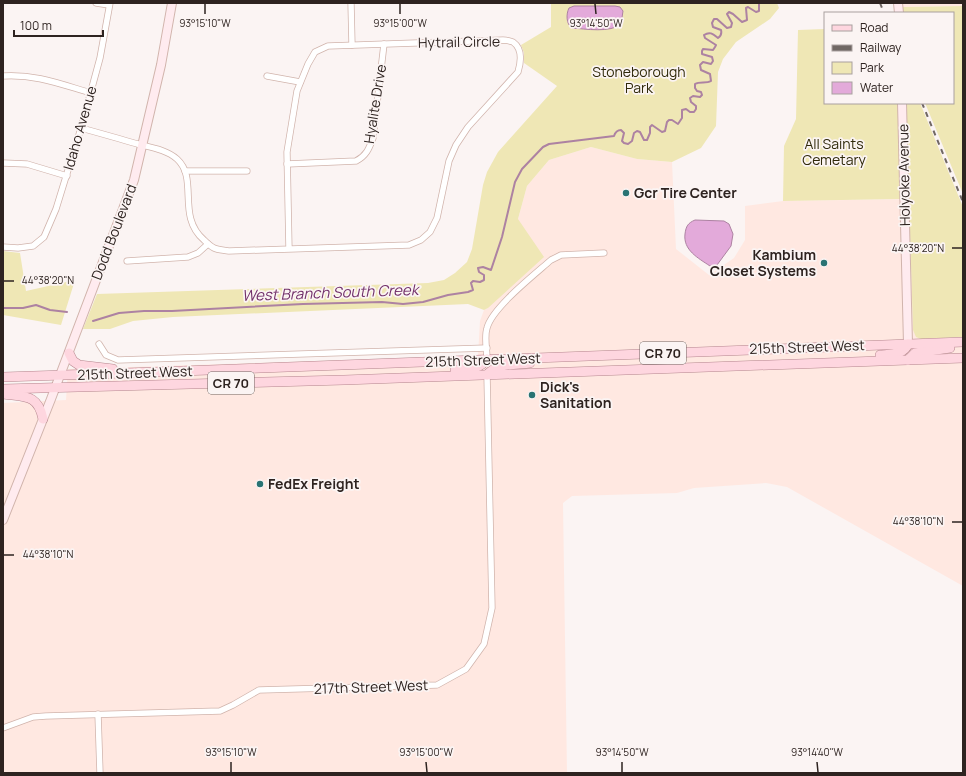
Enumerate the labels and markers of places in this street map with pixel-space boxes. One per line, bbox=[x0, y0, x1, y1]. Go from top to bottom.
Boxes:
place label: Gcr Tire Center bbox=[634, 183, 737, 202]
marker: Gcr Tire Center bbox=[621, 188, 631, 198]
place label: Kambium Closet Systems bbox=[710, 245, 816, 280]
marker: Kambium Closet Systems bbox=[819, 258, 829, 268]
place label: Dick's Sanitation bbox=[540, 377, 611, 412]
marker: Dick's Sanitation bbox=[527, 390, 537, 400]
place label: FedEx Freight bbox=[268, 474, 360, 493]
marker: FedEx Freight bbox=[255, 479, 265, 489]

